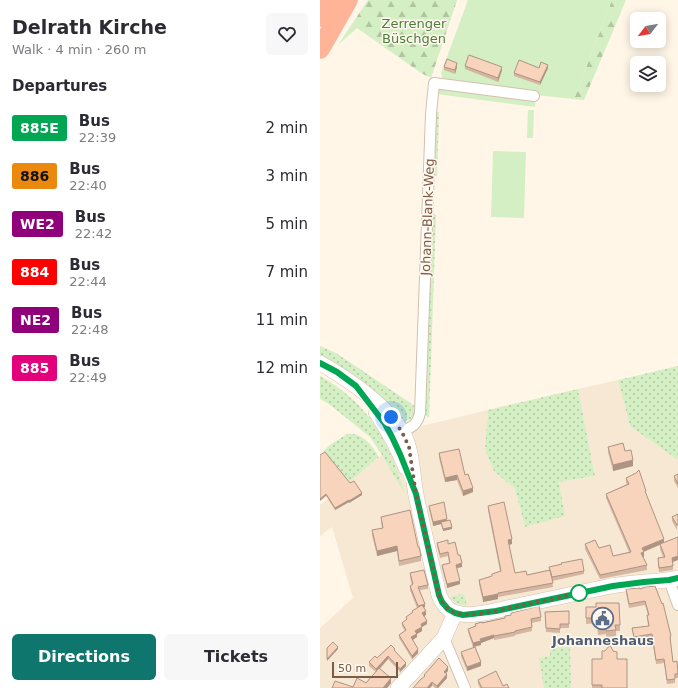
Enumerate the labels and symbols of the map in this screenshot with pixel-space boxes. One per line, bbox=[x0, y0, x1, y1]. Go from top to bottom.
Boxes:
north arrow bbox=[630, 12, 666, 48]
park label: Zerrenger Büschgen bbox=[382, 16, 447, 46]
street label: Johann-Blank-Weg bbox=[418, 158, 437, 277]
your location bbox=[381, 407, 401, 427]
unlabelled marker bbox=[570, 584, 588, 602]
public building icon: Johanneshaus bbox=[590, 605, 616, 631]
place label: Johanneshaus bbox=[551, 633, 654, 648]
scale bar bbox=[332, 660, 398, 679]

